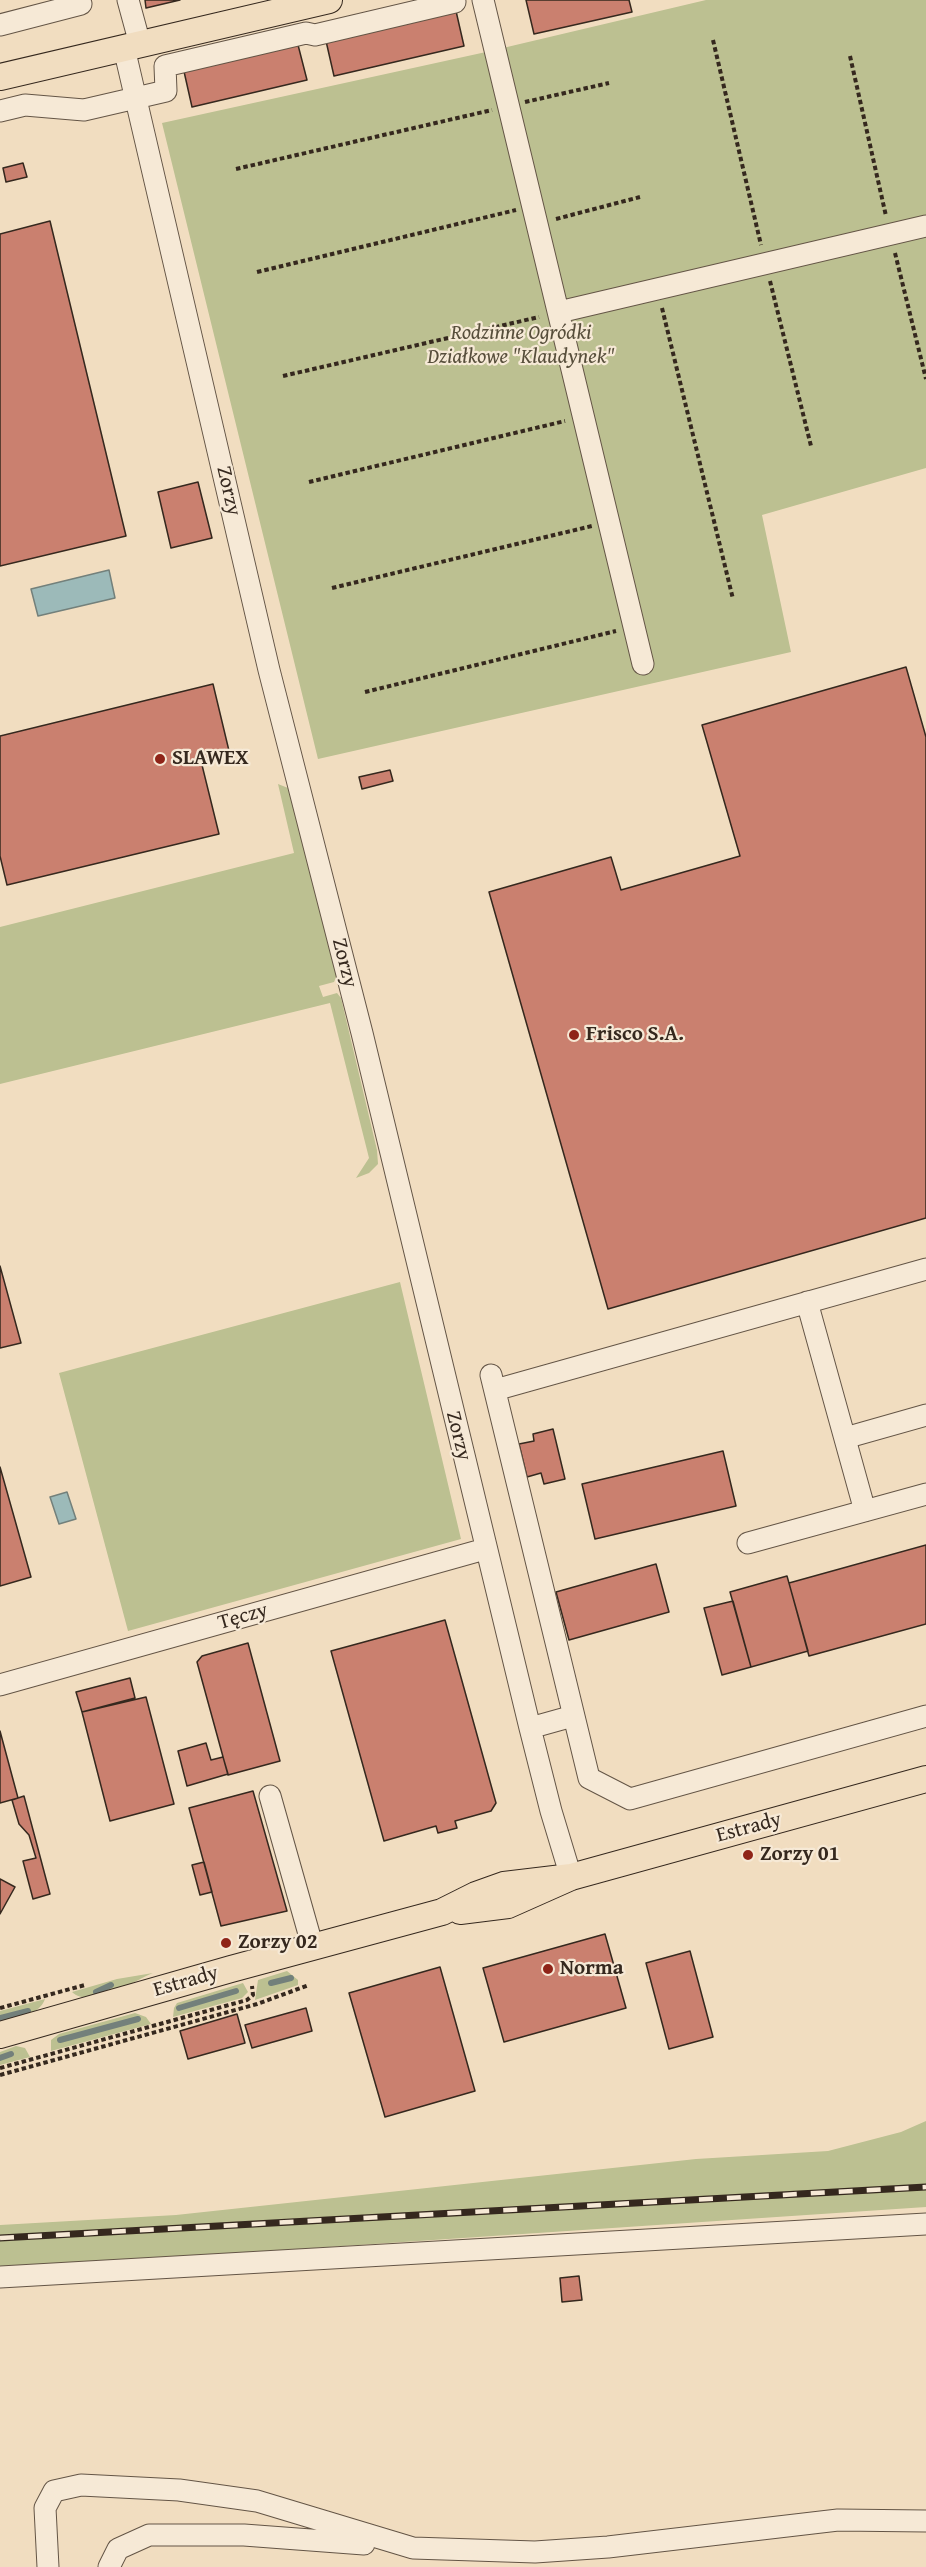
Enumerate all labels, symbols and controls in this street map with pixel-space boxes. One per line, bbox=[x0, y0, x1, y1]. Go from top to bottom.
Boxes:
park label: Rodzinne Ogródki Działkowe "Klaudynek" bbox=[427, 321, 615, 371]
street label: Zorzy bbox=[210, 464, 246, 518]
place label: SLAWEX bbox=[172, 746, 249, 772]
marker: SLAWEX bbox=[153, 752, 167, 766]
street label: Zorzy bbox=[326, 936, 362, 990]
place label: Frisco S.A. bbox=[586, 1022, 684, 1048]
marker: Frisco S.A. bbox=[567, 1028, 581, 1042]
street label: Zorzy bbox=[440, 1409, 476, 1463]
street label: Tęczy bbox=[215, 1598, 271, 1636]
street label: Estrady bbox=[714, 1807, 784, 1849]
place label: Zorzy 01 bbox=[760, 1842, 840, 1868]
marker: Zorzy 01 bbox=[741, 1848, 755, 1862]
place label: Zorzy 02 bbox=[238, 1930, 318, 1956]
marker: Zorzy 02 bbox=[219, 1936, 233, 1950]
place label: Norma bbox=[560, 1956, 624, 1982]
street label: Estrady bbox=[151, 1961, 221, 2003]
marker: Norma bbox=[541, 1962, 555, 1976]

